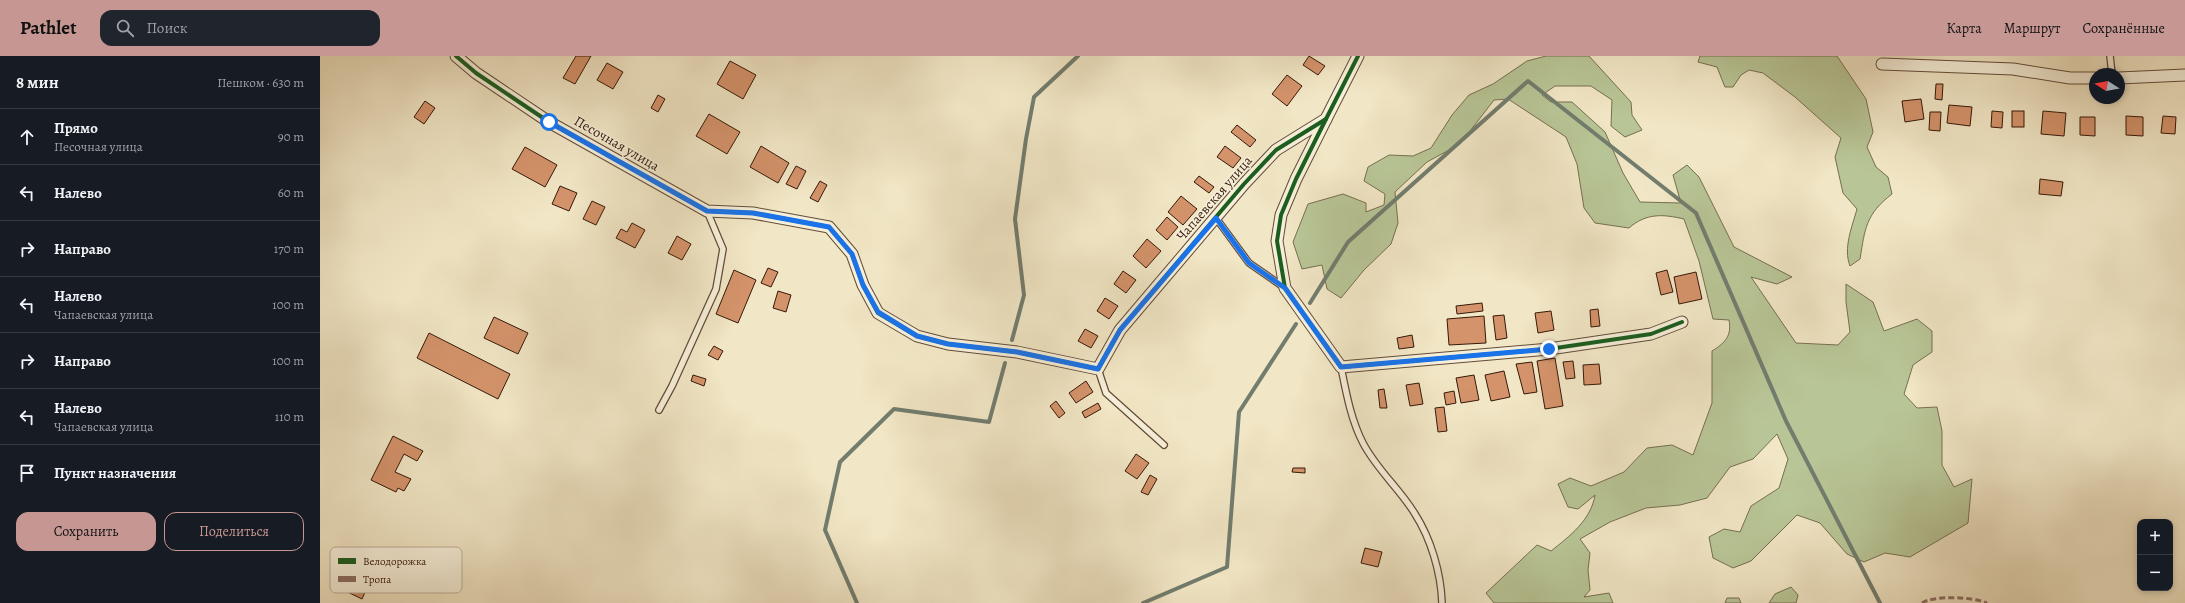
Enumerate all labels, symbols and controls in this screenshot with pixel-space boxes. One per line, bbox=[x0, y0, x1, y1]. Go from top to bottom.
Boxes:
search box bbox=[100, 10, 380, 46]
text: Pathlet bbox=[20, 15, 76, 41]
icon: search bbox=[114, 17, 136, 39]
text: Поиск bbox=[146, 18, 187, 38]
text: Карта bbox=[1947, 19, 1982, 38]
text: Маршрут bbox=[2004, 19, 2060, 38]
text: Сохранённые bbox=[2082, 19, 2165, 38]
north arrow bbox=[2089, 68, 2125, 104]
text: 8 мин bbox=[16, 71, 59, 94]
text: Пешком · 630 m bbox=[217, 74, 304, 91]
street label: Песочная улица bbox=[571, 111, 663, 176]
route start bbox=[540, 113, 558, 131]
text: Прямо bbox=[54, 118, 98, 138]
icon: ahead bbox=[16, 126, 38, 148]
text: 90 m bbox=[278, 128, 304, 145]
text: Песочная улица bbox=[54, 138, 143, 155]
street label: Чапаевская улица bbox=[1172, 151, 1257, 245]
icon: left bbox=[16, 182, 38, 204]
text: Налево bbox=[54, 183, 102, 203]
text: 60 m bbox=[278, 184, 304, 201]
icon: right bbox=[16, 238, 38, 260]
text: Направо bbox=[54, 239, 111, 259]
text: 170 m bbox=[274, 240, 304, 257]
text: Налево bbox=[54, 286, 102, 306]
icon: left bbox=[16, 294, 38, 316]
text: 100 m bbox=[272, 296, 304, 313]
text: Чапаевская улица bbox=[54, 306, 153, 323]
route end bbox=[1540, 340, 1558, 358]
icon: right bbox=[16, 350, 38, 372]
text: Направо bbox=[54, 351, 111, 371]
text: 100 m bbox=[272, 352, 304, 369]
text: Налево bbox=[54, 398, 102, 418]
icon: left bbox=[16, 406, 38, 428]
text: 110 m bbox=[275, 408, 304, 425]
text: Чапаевская улица bbox=[54, 418, 153, 435]
icon: arrive bbox=[16, 462, 38, 484]
text: Пункт назначения bbox=[54, 463, 176, 483]
button: Сохранить bbox=[16, 512, 156, 551]
button: Поделиться bbox=[164, 512, 304, 551]
map controls bbox=[2137, 519, 2173, 591]
button: + bbox=[2137, 519, 2173, 555]
legend bbox=[330, 547, 462, 593]
text: Велодорожка bbox=[363, 554, 427, 569]
button: − bbox=[2137, 555, 2173, 591]
text: Тропа bbox=[363, 572, 392, 587]

